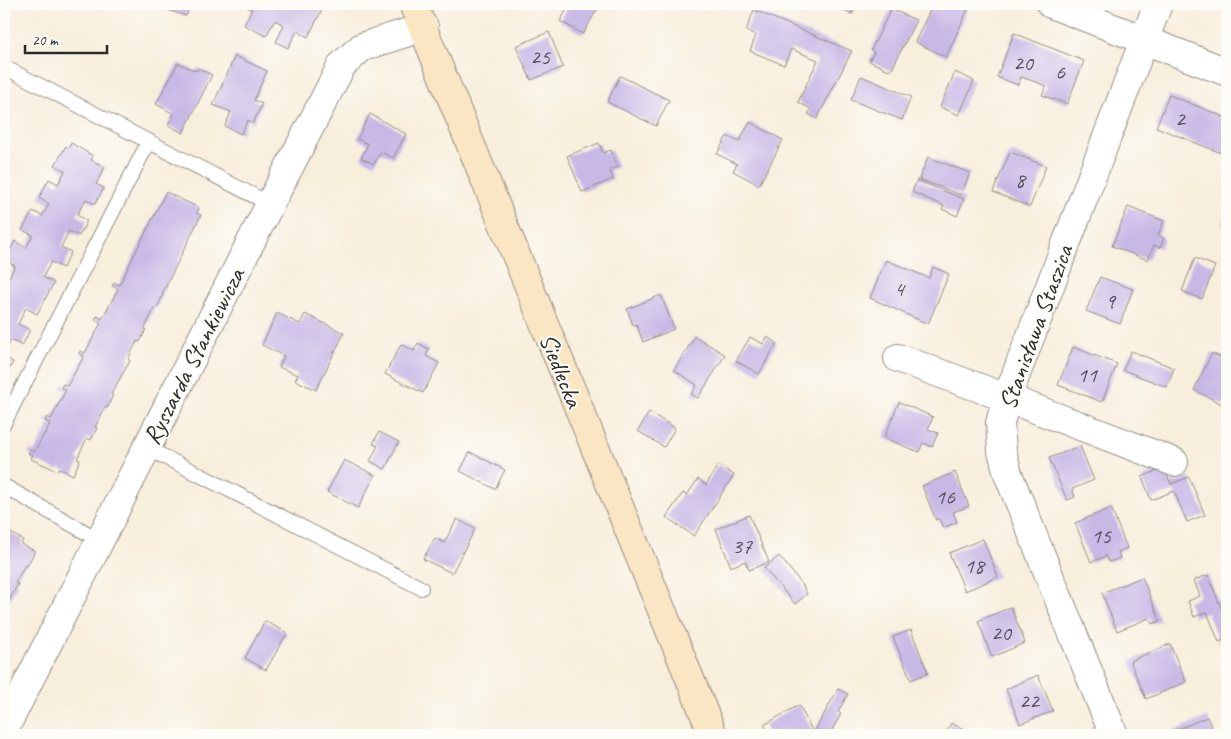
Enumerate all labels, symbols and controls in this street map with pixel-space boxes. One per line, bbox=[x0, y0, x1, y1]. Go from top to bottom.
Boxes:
scale bar bbox=[25, 22, 108, 54]
text: 20 m bbox=[32, 31, 59, 50]
house number: 25 bbox=[530, 43, 551, 71]
house number: 20 bbox=[1013, 49, 1035, 77]
house number: 6 bbox=[1055, 58, 1066, 86]
house number: 2 bbox=[1175, 105, 1187, 133]
house number: 8 bbox=[1015, 166, 1027, 194]
street label: Stanisława Staszica bbox=[991, 239, 1081, 414]
street label: Ryszarda Stankiewicza bbox=[136, 261, 253, 450]
house number: 4 bbox=[894, 275, 906, 303]
house number: 9 bbox=[1105, 287, 1117, 315]
street label: Siedlecka bbox=[532, 329, 591, 414]
house number: 11 bbox=[1077, 361, 1098, 389]
house number: 16 bbox=[935, 483, 956, 511]
house number: 15 bbox=[1091, 522, 1112, 550]
house number: 37 bbox=[732, 532, 753, 560]
house number: 18 bbox=[964, 552, 986, 580]
house number: 20 bbox=[991, 619, 1013, 647]
house number: 22 bbox=[1019, 687, 1041, 715]

